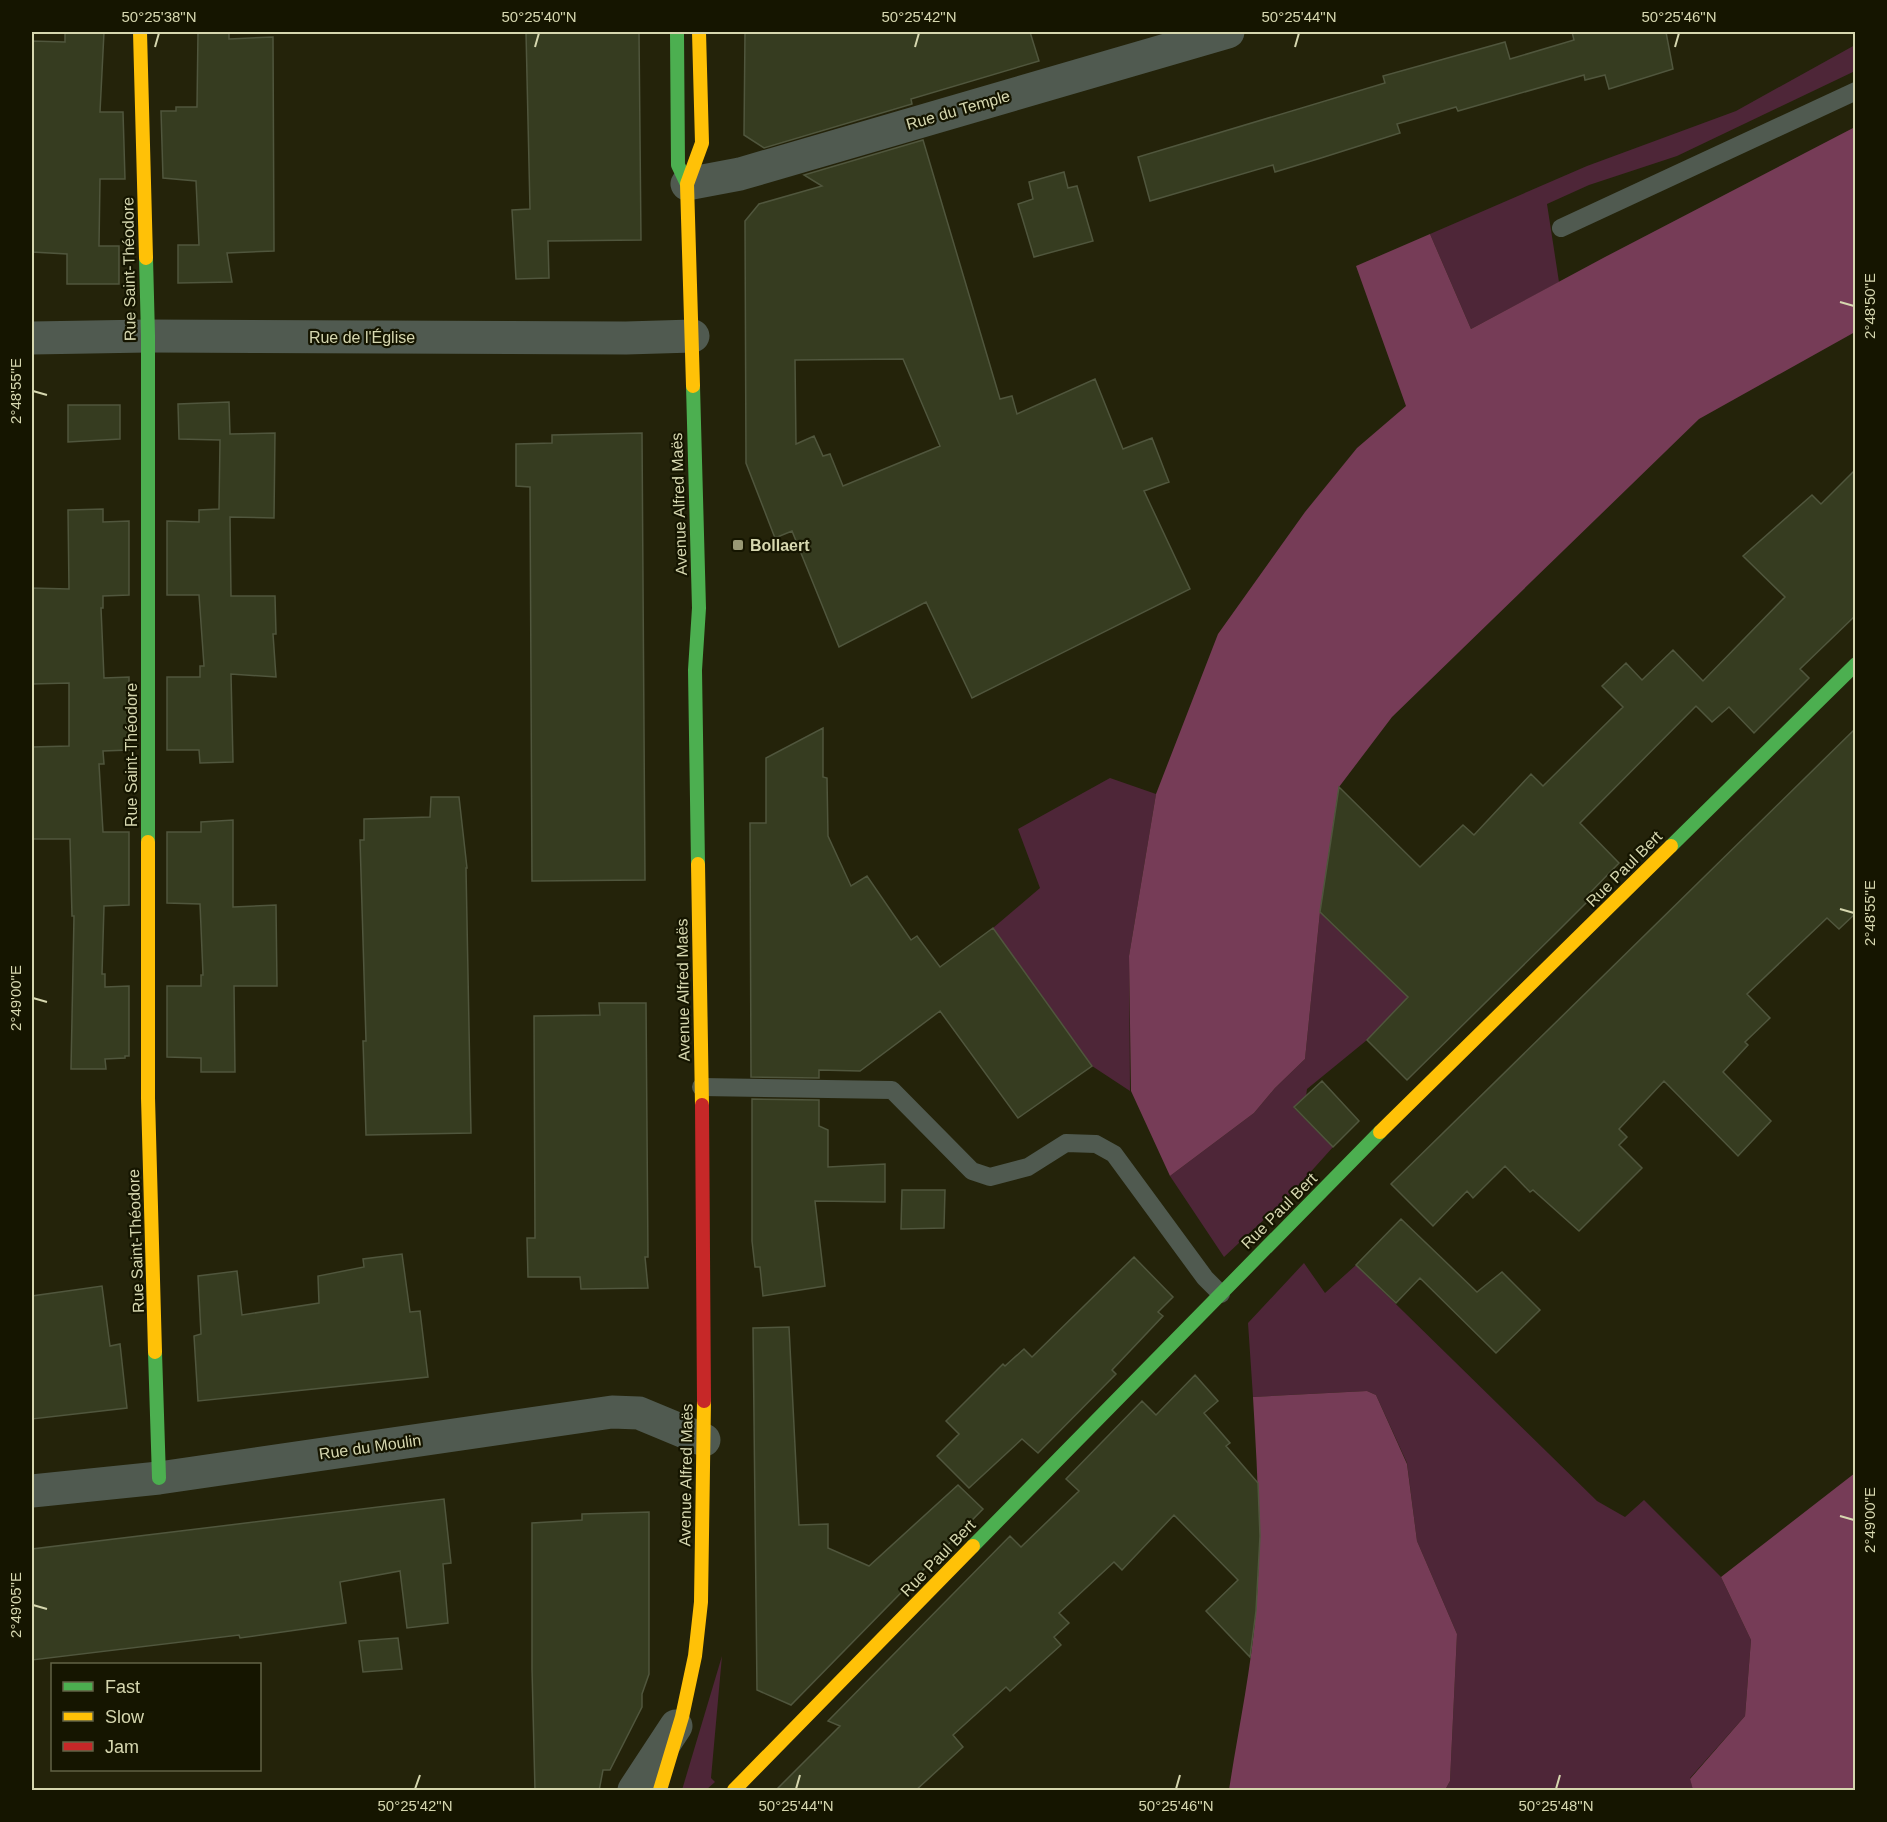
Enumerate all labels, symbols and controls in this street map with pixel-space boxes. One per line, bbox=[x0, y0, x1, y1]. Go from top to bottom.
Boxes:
text: 50°25'38"N bbox=[121, 8, 197, 25]
text: 50°25'40"N bbox=[501, 8, 577, 25]
text: 50°25'42"N bbox=[881, 8, 957, 25]
text: 50°25'44"N bbox=[1261, 8, 1337, 25]
text: 50°25'46"N bbox=[1641, 8, 1717, 25]
street label: Rue du Temple bbox=[904, 87, 1012, 133]
street label: Rue Saint-Théodore bbox=[119, 197, 139, 341]
text: 2°48'50"E bbox=[1861, 273, 1878, 339]
street label: Rue de l'Église bbox=[309, 328, 415, 346]
text: 2°48'55"E bbox=[7, 358, 24, 424]
street label: Avenue Alfred Maës bbox=[668, 432, 690, 576]
place label: Bollaert bbox=[750, 537, 810, 554]
marker: Bollaert bbox=[731, 538, 745, 552]
street label: Rue Saint-Théodore bbox=[123, 683, 140, 827]
street label: Rue Paul Bert bbox=[1583, 827, 1666, 910]
text: 2°48'55"E bbox=[1861, 880, 1878, 946]
street label: Avenue Alfred Maës bbox=[673, 918, 693, 1062]
text: 2°49'00"E bbox=[7, 965, 24, 1031]
street label: Rue Saint-Théodore bbox=[125, 1169, 147, 1313]
street label: Rue Paul Bert bbox=[1238, 1169, 1321, 1252]
street label: Avenue Alfred Maës bbox=[676, 1403, 696, 1547]
street label: Rue du Moulin bbox=[318, 1431, 422, 1463]
text: 2°49'00"E bbox=[1861, 1487, 1878, 1553]
street label: Rue Paul Bert bbox=[897, 1516, 979, 1600]
text: 2°49'05"E bbox=[7, 1572, 24, 1638]
legend bbox=[51, 1663, 261, 1771]
text: Fast bbox=[105, 1677, 140, 1697]
text: Slow bbox=[105, 1707, 145, 1727]
text: Jam bbox=[105, 1737, 139, 1757]
text: 50°25'42"N bbox=[377, 1797, 453, 1814]
text: 50°25'44"N bbox=[758, 1797, 834, 1814]
text: 50°25'46"N bbox=[1138, 1797, 1214, 1814]
text: 50°25'48"N bbox=[1518, 1797, 1594, 1814]

